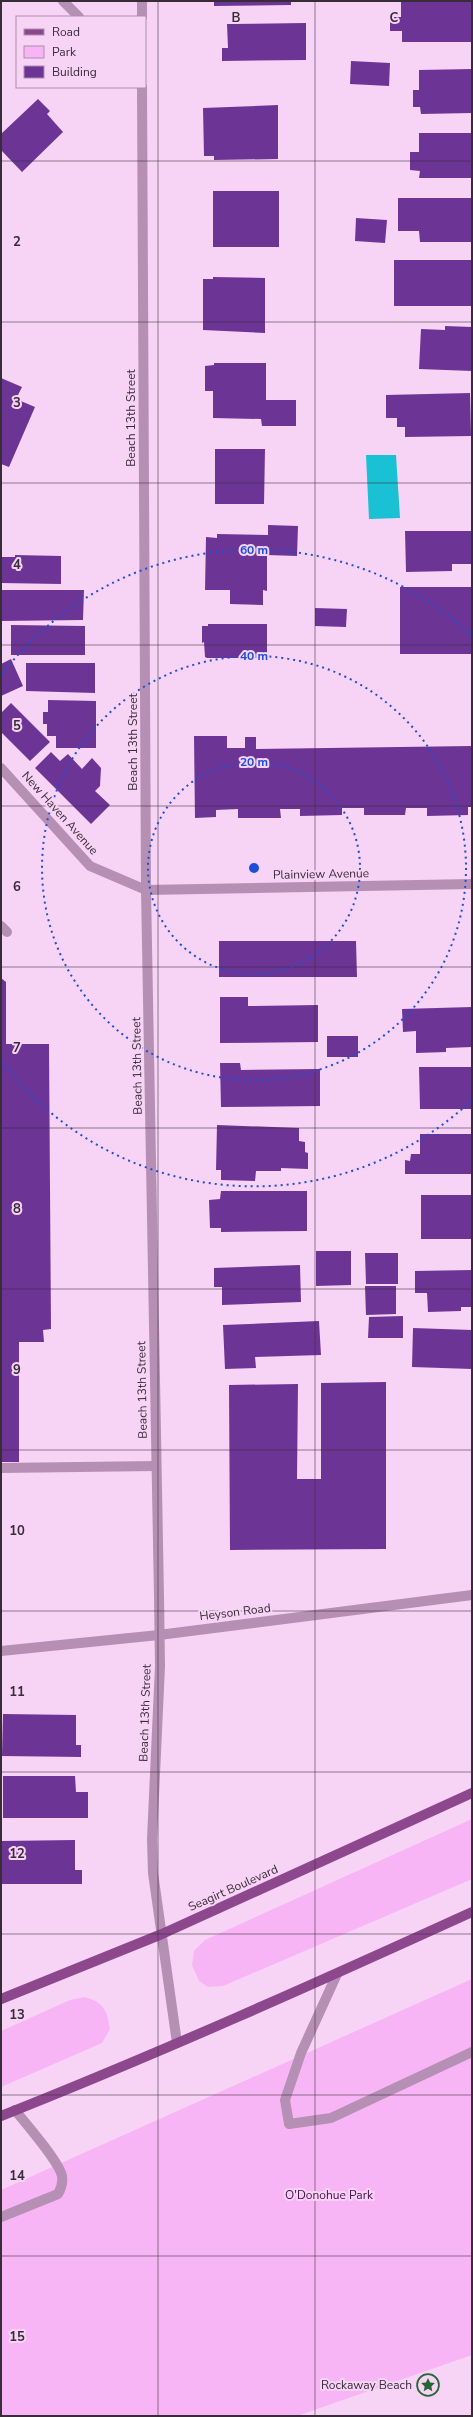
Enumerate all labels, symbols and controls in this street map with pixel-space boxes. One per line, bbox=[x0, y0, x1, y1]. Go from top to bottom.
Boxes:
text: B bbox=[232, 9, 241, 27]
text: C bbox=[390, 9, 399, 27]
legend bbox=[16, 16, 146, 88]
text: Road bbox=[52, 24, 80, 40]
text: Park bbox=[52, 44, 77, 60]
text: Building bbox=[52, 64, 97, 80]
text: 2 bbox=[13, 233, 21, 251]
street label: Beach 13th Street bbox=[123, 368, 139, 467]
text: 3 bbox=[13, 394, 21, 412]
text: 60 m bbox=[240, 542, 268, 558]
text: 4 bbox=[13, 556, 21, 574]
text: 40 m bbox=[240, 648, 268, 664]
street label: Beach 13th Street bbox=[125, 692, 141, 791]
text: 5 bbox=[13, 717, 21, 735]
text: 20 m bbox=[240, 754, 268, 770]
street label: New Haven Avenue bbox=[18, 768, 102, 858]
centre of rings bbox=[247, 861, 261, 875]
street label: Plainview Avenue bbox=[273, 865, 369, 883]
text: 6 bbox=[13, 878, 21, 896]
street label: Beach 13th Street bbox=[128, 1016, 146, 1115]
text: 7 bbox=[13, 1039, 21, 1057]
text: 8 bbox=[13, 1200, 21, 1218]
street label: Beach 13th Street bbox=[133, 1340, 151, 1439]
text: 9 bbox=[13, 1361, 21, 1379]
text: 10 bbox=[9, 1522, 25, 1540]
street label: Heyson Road bbox=[198, 1600, 272, 1624]
street label: Beach 13th Street bbox=[135, 1663, 155, 1762]
text: 11 bbox=[9, 1683, 25, 1701]
text: 12 bbox=[9, 1845, 25, 1863]
street label: Seagirt Boulevard bbox=[186, 1861, 280, 1915]
text: 13 bbox=[9, 2006, 25, 2024]
text: 14 bbox=[9, 2167, 25, 2185]
park label: O'Donohue Park bbox=[285, 2187, 374, 2203]
text: 15 bbox=[9, 2328, 25, 2346]
place icon: Rockaway Beach bbox=[415, 2372, 441, 2398]
place label: Rockaway Beach bbox=[321, 2377, 412, 2393]

